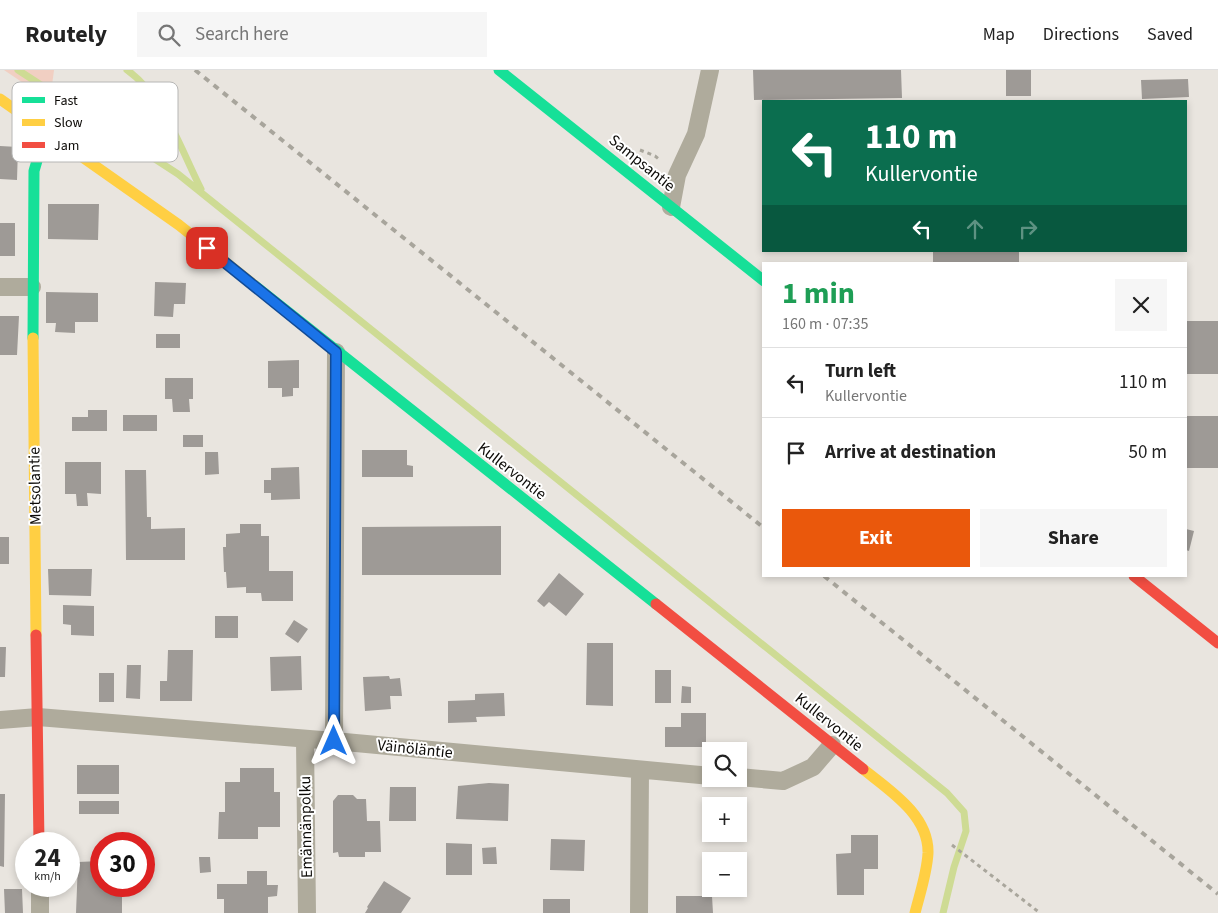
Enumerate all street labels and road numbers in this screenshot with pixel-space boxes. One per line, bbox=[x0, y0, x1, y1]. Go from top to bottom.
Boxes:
street label: Sampsantie bbox=[604, 129, 680, 197]
street label: Kullervontie bbox=[473, 437, 551, 505]
street label: Metsolantie bbox=[23, 447, 47, 525]
street label: Kullervontie bbox=[790, 688, 868, 756]
street label: Väinöläntie bbox=[376, 734, 454, 764]
street label: Emännänpolku bbox=[294, 776, 318, 878]

